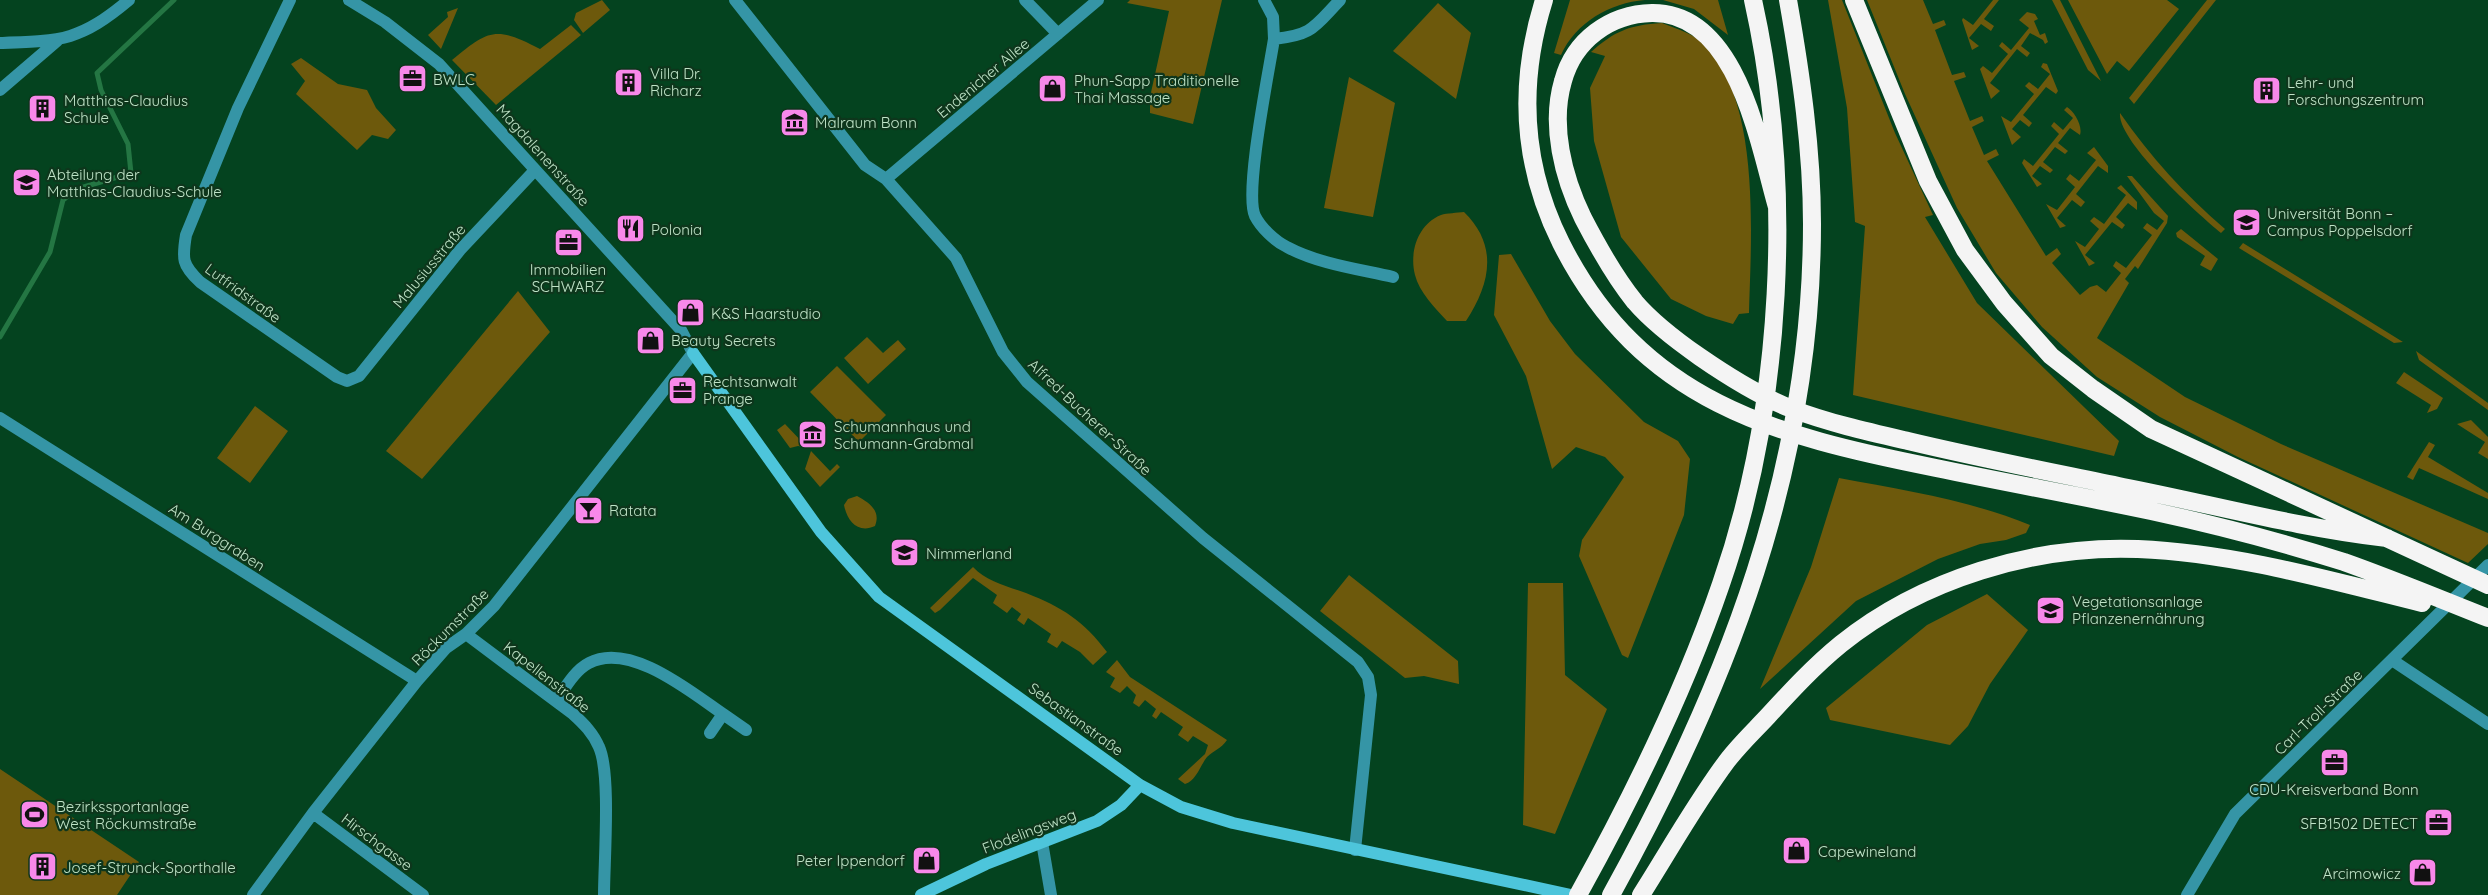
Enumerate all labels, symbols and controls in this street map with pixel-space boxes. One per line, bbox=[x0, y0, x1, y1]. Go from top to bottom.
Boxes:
street label: Endenicher Allee bbox=[933, 34, 1033, 122]
office icon: BWLC bbox=[396, 63, 428, 95]
place label: Villa Dr. Richarz bbox=[650, 64, 702, 100]
building icon: Villa Dr. Richarz bbox=[613, 66, 645, 98]
place label: BWLC bbox=[433, 70, 475, 89]
place label: Phun-Sapp Traditionelle Thai Massage bbox=[1074, 71, 1239, 107]
shop icon: Phun-Sapp Traditionelle Thai Massage bbox=[1037, 73, 1069, 105]
place label: Lehr- und Forschungszentrum bbox=[2287, 73, 2424, 109]
building icon: Lehr- und Forschungszentrum bbox=[2250, 75, 2282, 107]
place label: Matthias-Claudius Schule bbox=[64, 91, 188, 127]
building icon: Matthias-Claudius Schule bbox=[27, 93, 59, 125]
street label: Magdalenenstraße bbox=[492, 100, 594, 210]
museum icon: Malraum Bonn bbox=[778, 106, 810, 138]
place label: Malraum Bonn bbox=[815, 113, 917, 132]
place label: Abteilung der Matthias-Claudius-Schule bbox=[47, 165, 222, 201]
school or university icon: Abteilung der Matthias-Claudius-Schule bbox=[10, 167, 42, 199]
place label: Universität Bonn – Campus Poppelsdorf bbox=[2267, 204, 2413, 240]
school or university icon: Universität Bonn – Campus Poppelsdorf bbox=[2230, 206, 2262, 238]
restaurant icon: Polonia bbox=[614, 213, 646, 245]
street label: Malusiusstraße bbox=[388, 220, 470, 312]
place label: Polonia bbox=[651, 220, 702, 239]
office icon: Immobilien SCHWARZ bbox=[552, 226, 584, 258]
street label: Lutfridstraße bbox=[201, 259, 285, 327]
place label: Immobilien SCHWARZ bbox=[530, 260, 606, 296]
shop icon: K&S Haarstudio bbox=[674, 297, 706, 329]
place label: K&S Haarstudio bbox=[711, 304, 821, 323]
shop icon: Beauty Secrets bbox=[634, 324, 666, 356]
place label: Beauty Secrets bbox=[671, 331, 775, 350]
street label: Alfred-Bucherer-Straße bbox=[1024, 355, 1156, 479]
place label: Rechtsanwalt Prange bbox=[703, 372, 797, 408]
office icon: Rechtsanwalt Prange bbox=[666, 374, 698, 406]
place label: Schumannhaus und Schumann-Grabmal bbox=[834, 417, 974, 453]
museum icon: Schumannhaus und Schumann-Grabmal bbox=[797, 419, 829, 451]
bar icon: Ratata bbox=[572, 494, 604, 526]
street label: Am Burggraben bbox=[165, 499, 269, 575]
place label: Ratata bbox=[609, 501, 657, 520]
school or university icon: Nimmerland bbox=[889, 537, 921, 569]
place label: Nimmerland bbox=[926, 544, 1012, 563]
street label: Röckumstraße bbox=[407, 584, 493, 670]
place label: Vegetationsanlage Pflanzenernährung bbox=[2072, 592, 2205, 628]
school or university icon: Vegetationsanlage Pflanzenernährung bbox=[2035, 594, 2067, 626]
street label: Kapellenstraße bbox=[500, 637, 594, 717]
street label: Carl-Troll-Straße bbox=[2270, 665, 2366, 759]
street label: Sebastianstraße bbox=[1025, 678, 1127, 760]
office icon: CDU-Kreisverband Bonn bbox=[2318, 746, 2350, 778]
place label: CDU-Kreisverband Bonn bbox=[2249, 780, 2419, 799]
place label: Bezirkssportanlage West Röckumstraße bbox=[56, 797, 196, 833]
sports icon: Bezirkssportanlage West Röckumstraße bbox=[19, 799, 51, 831]
street label: Flodelingsweg bbox=[979, 804, 1079, 858]
office icon: SFB1502 DETECT bbox=[2423, 807, 2455, 839]
street label: Hirschgasse bbox=[338, 809, 416, 875]
place label: SFB1502 DETECT bbox=[2301, 814, 2418, 833]
shop icon: Capewineland bbox=[1781, 835, 1813, 867]
place label: Capewineland bbox=[1818, 842, 1916, 861]
shop icon: Peter Ippendorf bbox=[910, 844, 942, 876]
building icon: Josef-Strunck-Sporthalle bbox=[26, 851, 58, 883]
place label: Peter Ippendorf bbox=[796, 851, 906, 870]
shop icon: Arcimowicz bbox=[2406, 857, 2438, 889]
place label: Josef-Strunck-Sporthalle bbox=[63, 858, 236, 877]
place label: Arcimowicz bbox=[2323, 864, 2401, 883]

